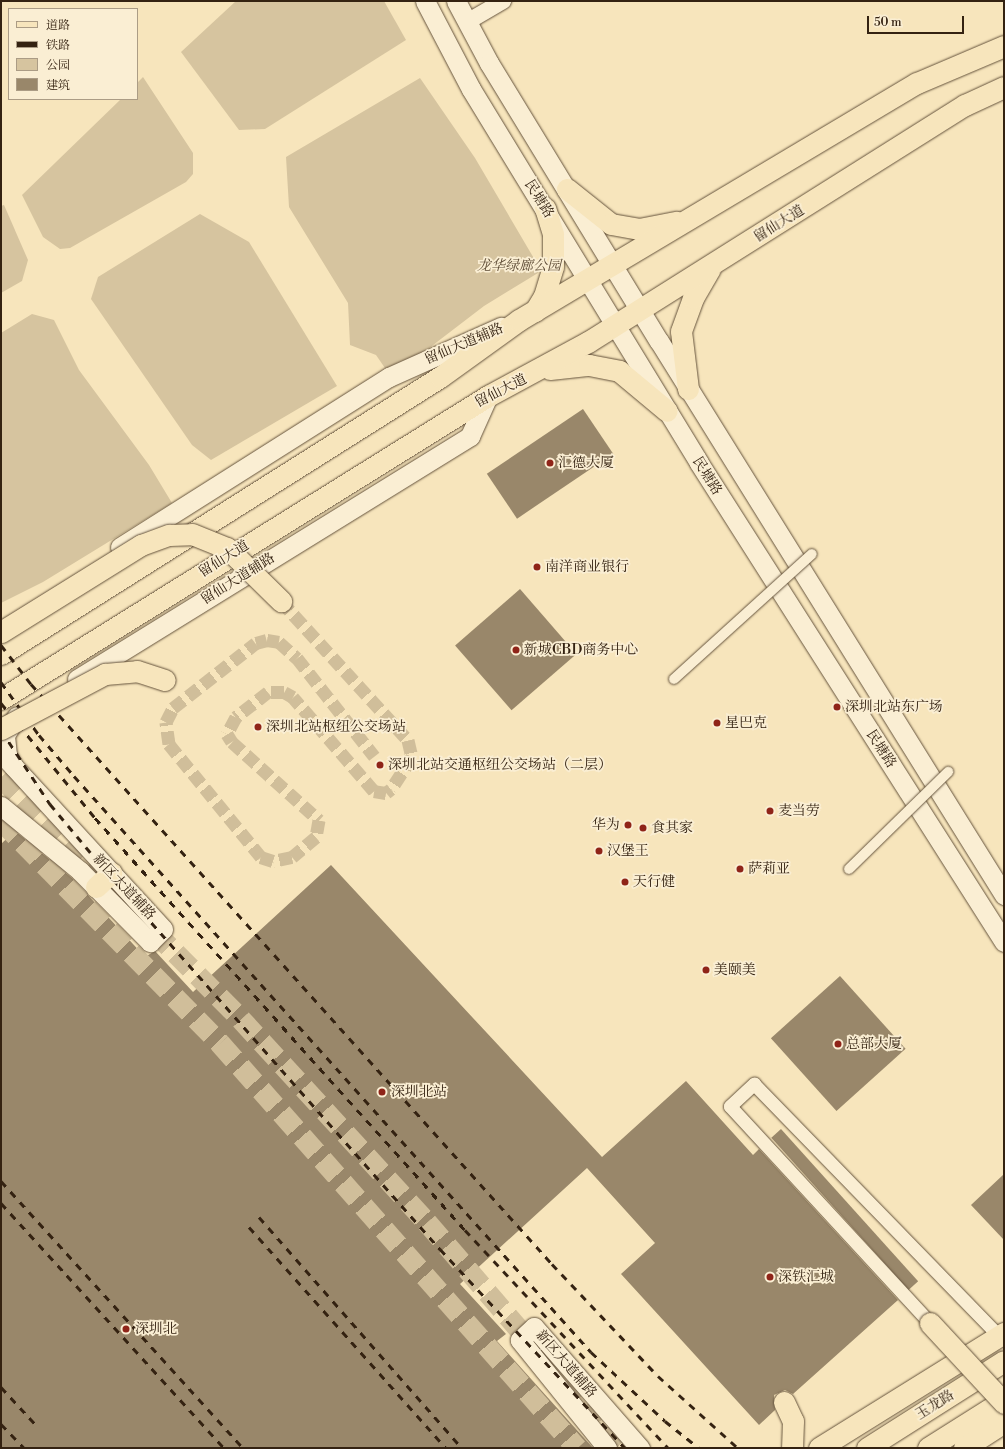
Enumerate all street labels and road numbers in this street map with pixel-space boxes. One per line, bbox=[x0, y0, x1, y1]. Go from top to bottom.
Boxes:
street label: 民塘路 bbox=[521, 177, 557, 221]
street label: 留仙大道 bbox=[751, 202, 807, 246]
street label: 留仙大道辅路 bbox=[422, 320, 506, 368]
street label: 留仙大道 bbox=[472, 371, 530, 411]
street label: 民塘路 bbox=[689, 454, 725, 498]
street label: 留仙大道 bbox=[196, 537, 252, 581]
street label: 留仙大道辅路 bbox=[198, 550, 278, 608]
street label: 民塘路 bbox=[863, 727, 899, 771]
street label: 新区大道辅路 bbox=[89, 851, 159, 923]
street label: 新区大道辅路 bbox=[532, 1327, 600, 1401]
street label: 玉龙路 bbox=[913, 1387, 957, 1423]

